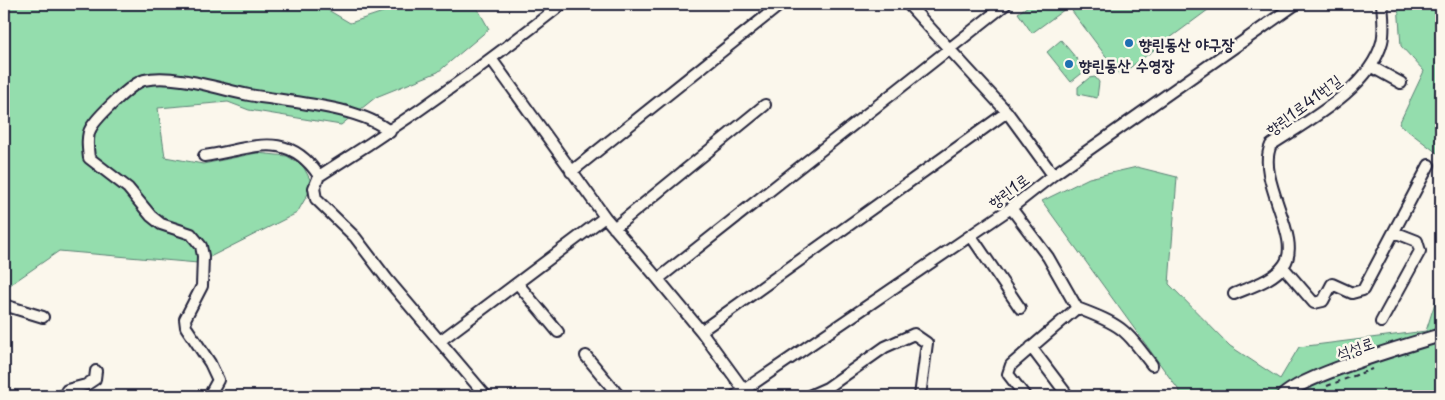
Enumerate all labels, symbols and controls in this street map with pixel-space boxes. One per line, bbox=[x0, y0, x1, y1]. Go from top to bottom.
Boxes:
place label: 향린동산 야구장 bbox=[1138, 31, 1234, 55]
marker: 향린동산 야구장 bbox=[1123, 37, 1135, 49]
place label: 향린동산 수영장 bbox=[1078, 52, 1174, 76]
marker: 향린동산 수영장 bbox=[1063, 58, 1075, 70]
street label: 향린1로41번길 bbox=[1260, 67, 1346, 140]
street label: 향린1로 bbox=[982, 167, 1034, 213]
street label: 석성로 bbox=[1333, 329, 1377, 365]

